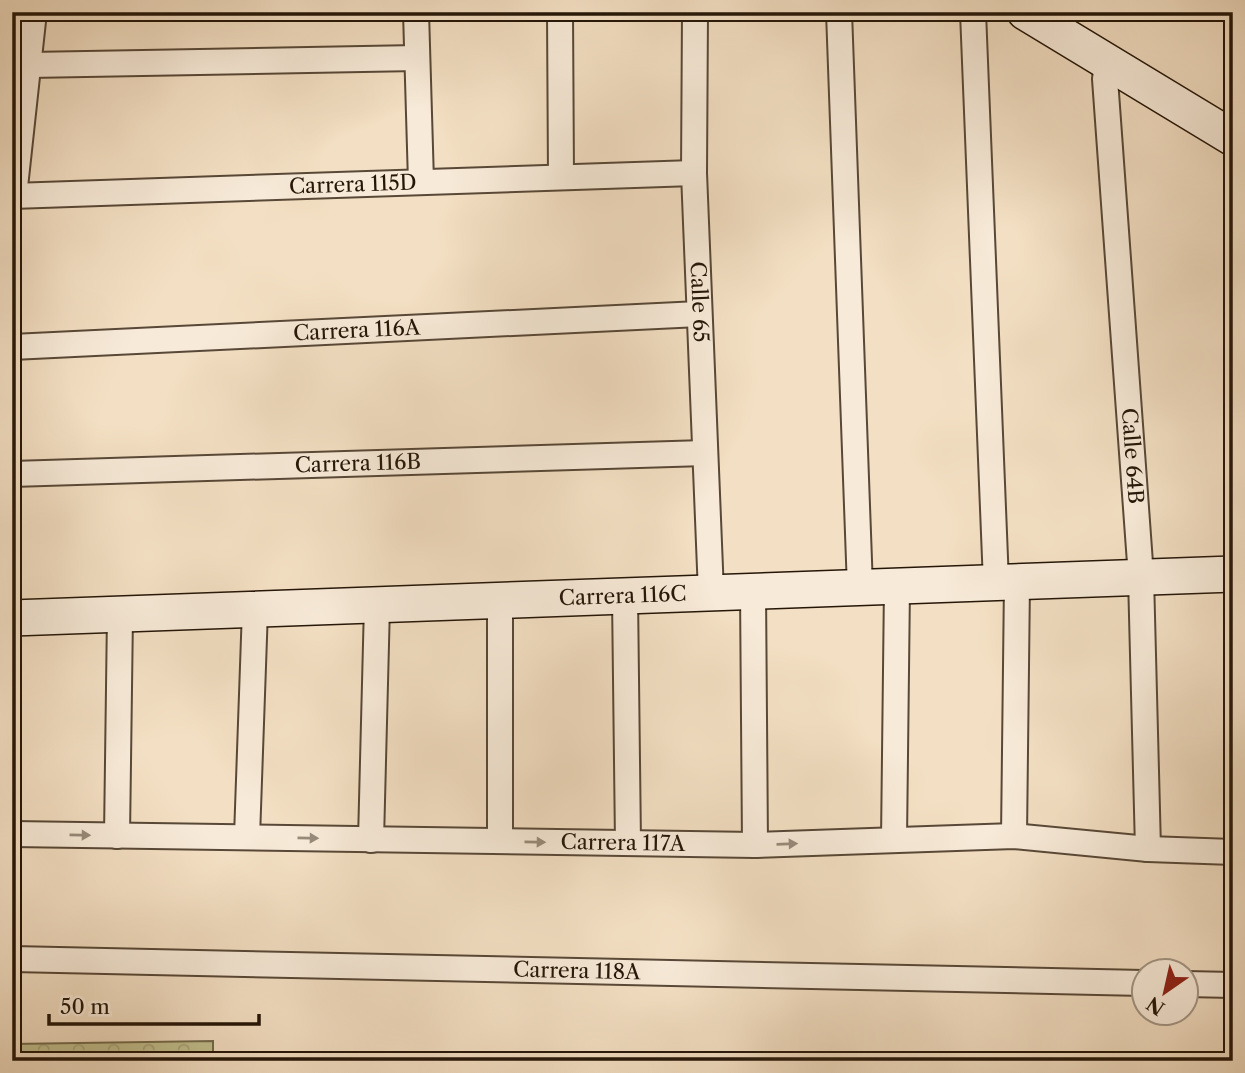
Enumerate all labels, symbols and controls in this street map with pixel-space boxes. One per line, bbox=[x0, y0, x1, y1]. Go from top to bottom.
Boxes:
street label: Carrera 115D bbox=[289, 169, 417, 199]
street label: Calle 65 bbox=[686, 261, 714, 343]
street label: Carrera 116A bbox=[292, 314, 421, 345]
street label: Calle 64B bbox=[1117, 407, 1149, 505]
street label: Carrera 116B bbox=[294, 449, 421, 477]
street label: Carrera 116C bbox=[558, 581, 687, 610]
one-way arrow bbox=[70, 829, 92, 841]
street label: Carrera 117A bbox=[560, 829, 686, 856]
one-way arrow bbox=[297, 833, 319, 844]
one-way arrow bbox=[525, 836, 547, 848]
one-way arrow bbox=[777, 838, 799, 849]
street label: Carrera 118A bbox=[513, 957, 641, 984]
north arrow bbox=[1130, 958, 1200, 1028]
scale bar bbox=[49, 982, 259, 1026]
text: N bbox=[1142, 992, 1169, 1020]
text: 50 m bbox=[60, 994, 110, 1019]

